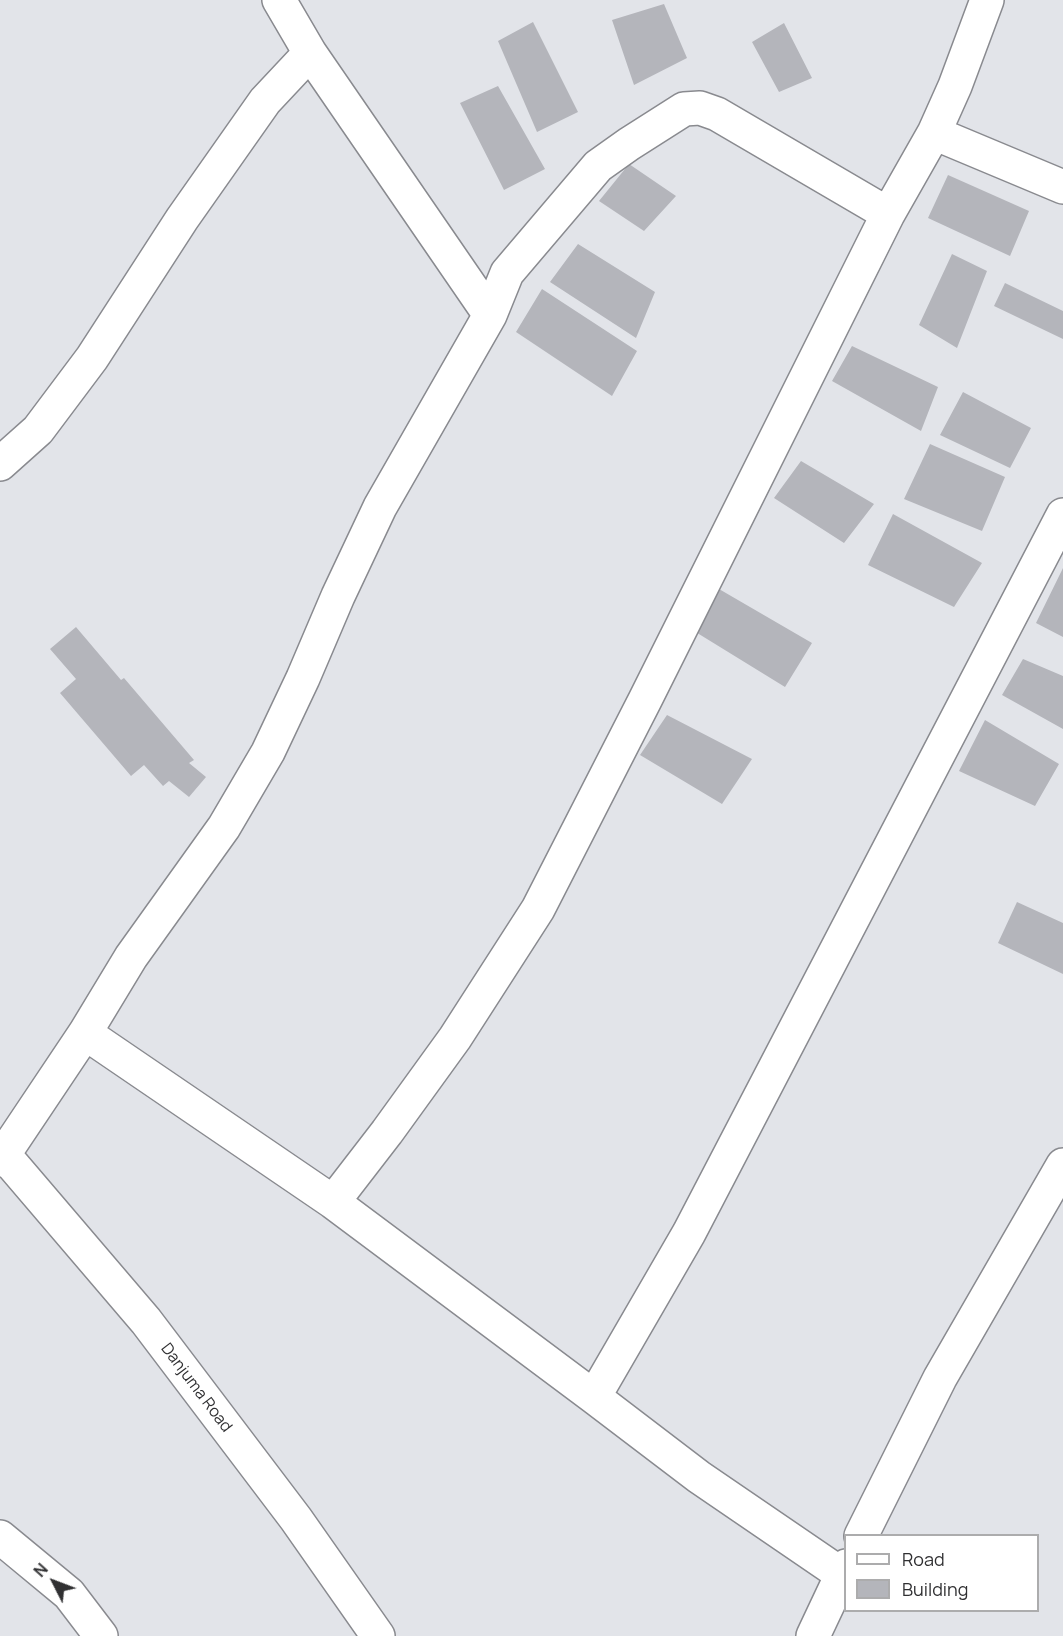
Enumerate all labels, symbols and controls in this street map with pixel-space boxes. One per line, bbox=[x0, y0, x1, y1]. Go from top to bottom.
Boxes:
street label: Danjuma Road bbox=[156, 1340, 236, 1436]
legend bbox=[844, 1534, 1039, 1612]
text: Road bbox=[902, 1547, 945, 1571]
north arrow bbox=[24, 1552, 84, 1612]
text: N bbox=[29, 1558, 53, 1582]
text: Building bbox=[902, 1577, 968, 1601]

